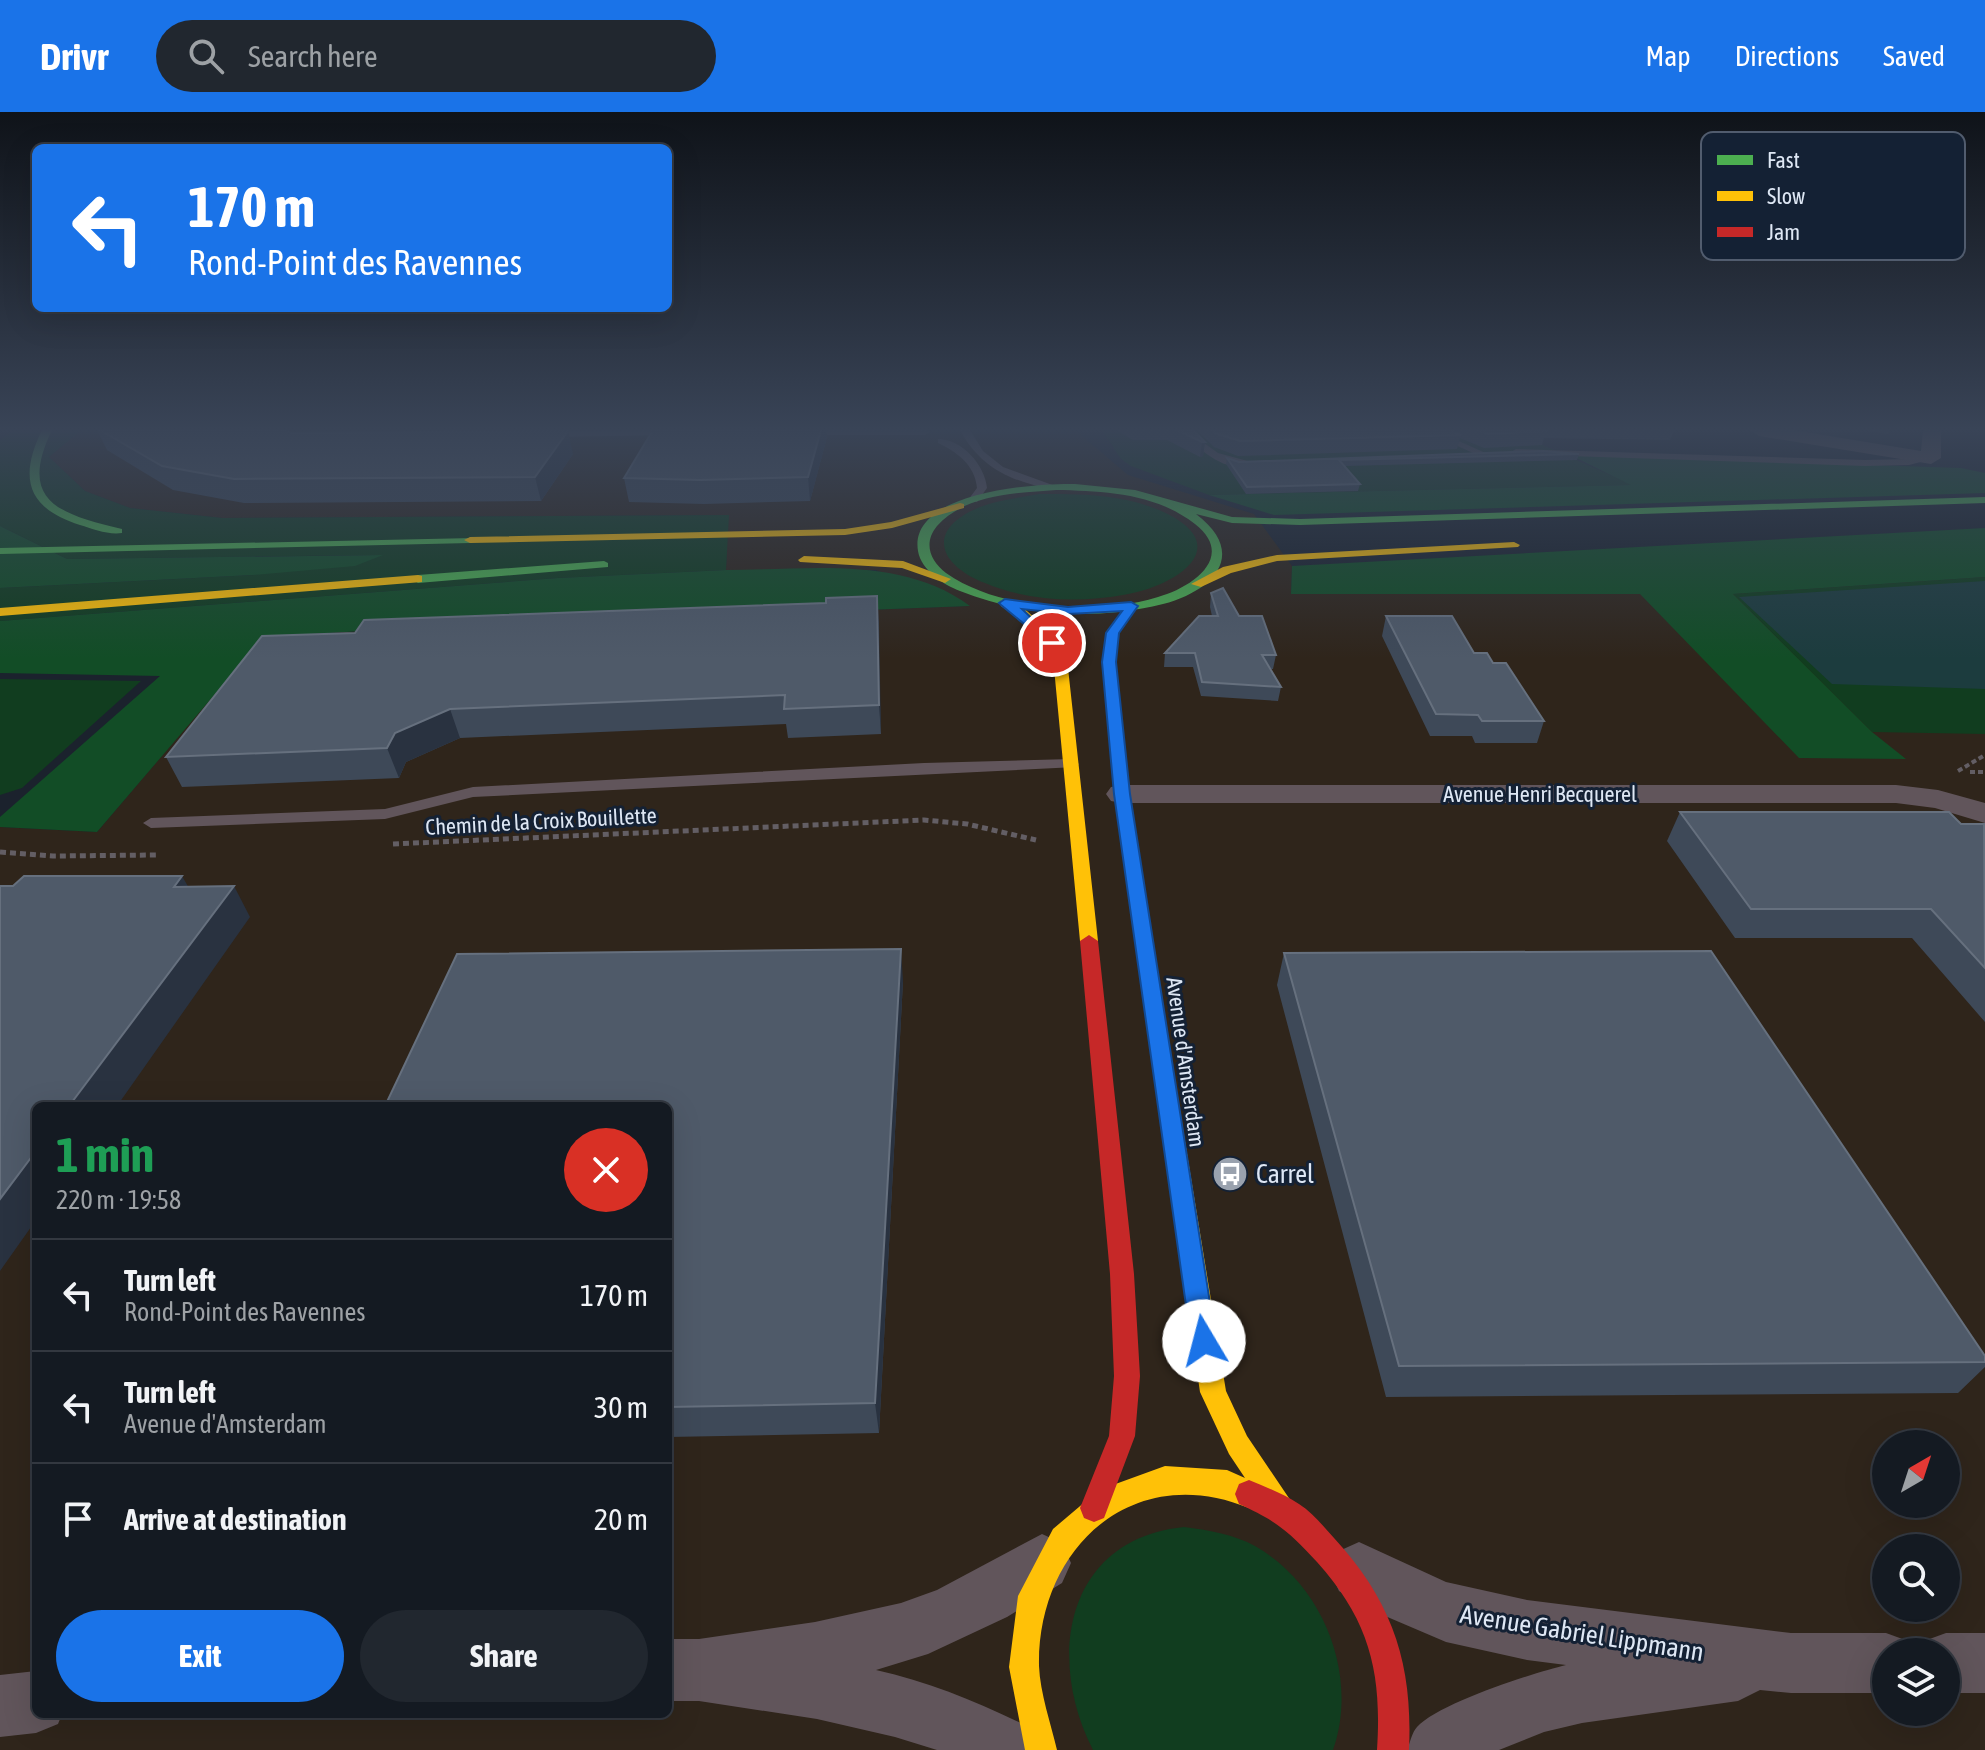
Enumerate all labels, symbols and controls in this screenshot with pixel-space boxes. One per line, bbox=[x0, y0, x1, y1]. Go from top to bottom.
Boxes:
search box bbox=[156, 20, 716, 92]
icon: search bbox=[184, 34, 228, 78]
text: Drivr bbox=[40, 35, 108, 78]
text: Search here bbox=[248, 39, 378, 73]
text: Map bbox=[1646, 40, 1691, 72]
text: Directions bbox=[1735, 40, 1839, 72]
text: Saved bbox=[1883, 40, 1945, 72]
legend bbox=[1701, 132, 1965, 260]
text: Fast bbox=[1767, 147, 1800, 173]
text: 170 m bbox=[188, 175, 315, 239]
icon: left bbox=[56, 176, 160, 280]
text: Slow bbox=[1767, 183, 1805, 209]
text: Jam bbox=[1767, 219, 1800, 245]
text: Rond-Point des Ravennes bbox=[188, 241, 522, 283]
pin bbox=[1018, 609, 1086, 677]
icon: arrive bbox=[1030, 621, 1074, 665]
street label: Avenue Henri Becquerel bbox=[1443, 781, 1637, 807]
street label: Chemin de la Croix Bouillette bbox=[425, 802, 657, 840]
street label: Avenue d'Amsterdam bbox=[1161, 975, 1211, 1149]
text: 1 min bbox=[56, 1127, 154, 1182]
button: close bbox=[564, 1128, 648, 1212]
bus stop icon: Carrel bbox=[1211, 1155, 1249, 1193]
place label: Carrel bbox=[1256, 1159, 1314, 1189]
text: 220 m · 19:58 bbox=[56, 1185, 181, 1215]
text: Turn left bbox=[124, 1263, 216, 1297]
icon: left bbox=[56, 1273, 100, 1317]
text: 170 m bbox=[580, 1278, 648, 1312]
text: Rond-Point des Ravennes bbox=[124, 1297, 365, 1327]
position arrow bbox=[1162, 1299, 1246, 1383]
text: Turn left bbox=[124, 1375, 216, 1409]
icon: left bbox=[56, 1385, 100, 1429]
text: 30 m bbox=[594, 1390, 648, 1424]
text: Avenue d'Amsterdam bbox=[124, 1409, 327, 1439]
north arrow bbox=[1872, 1430, 1960, 1518]
map controls bbox=[1872, 1430, 1960, 1726]
icon: arrive bbox=[56, 1497, 100, 1541]
text: Arrive at destination bbox=[124, 1502, 346, 1536]
text: 20 m bbox=[594, 1502, 648, 1536]
button: search bbox=[1872, 1534, 1960, 1622]
street label: Avenue Gabriel Lippmann bbox=[1458, 1599, 1706, 1667]
button: Exit bbox=[56, 1610, 344, 1702]
button: Share bbox=[360, 1610, 648, 1702]
button: layers bbox=[1872, 1638, 1960, 1726]

